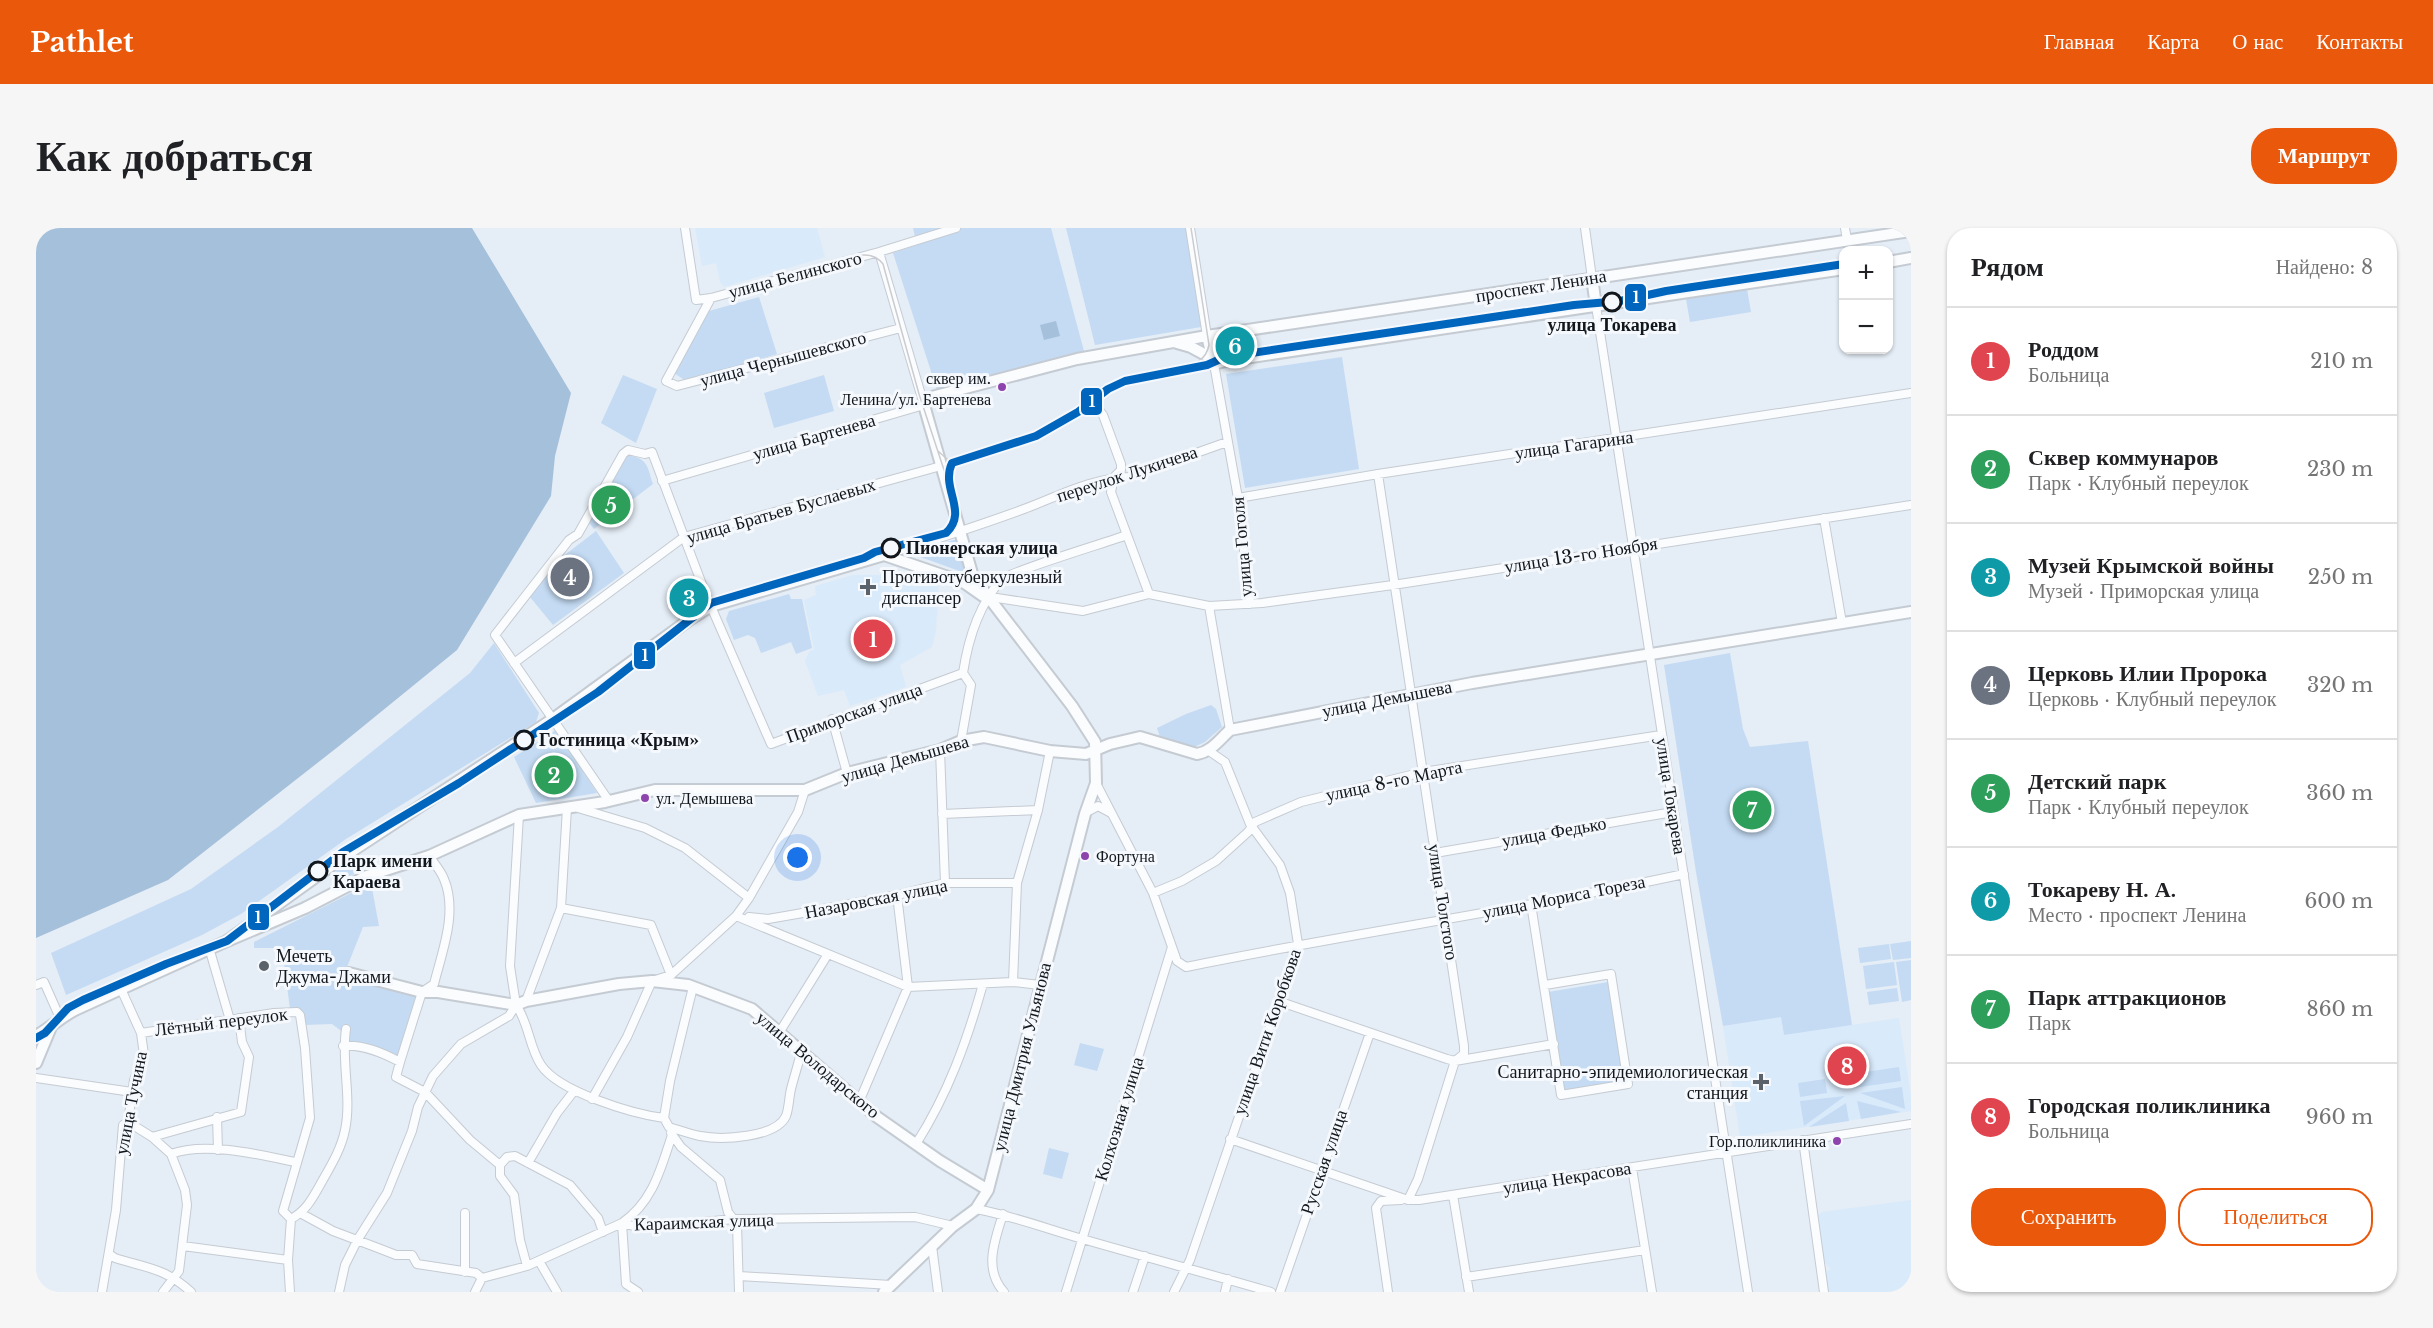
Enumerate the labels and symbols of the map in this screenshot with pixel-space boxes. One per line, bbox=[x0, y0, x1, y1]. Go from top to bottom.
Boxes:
street label: улица Белинского bbox=[726, 247, 864, 303]
street label: проспект Ленина bbox=[1474, 265, 1608, 307]
line badge: 1 bbox=[1624, 283, 1647, 312]
text: 1 bbox=[1633, 287, 1640, 307]
marker: улица Токарева bbox=[1602, 292, 1622, 312]
place label: улица Токарева bbox=[1547, 314, 1677, 336]
pin: 6 bbox=[1216, 324, 1254, 368]
street label: улица Чернышевского bbox=[698, 326, 868, 392]
place label: сквер им. Ленина/ул. Бартенева bbox=[841, 368, 991, 409]
marker: сквер им. Ленина/ул. Бартенева bbox=[996, 381, 1008, 393]
line badge: 1 bbox=[1080, 387, 1103, 416]
text: 1 bbox=[1089, 391, 1096, 411]
street label: улица Бартенева bbox=[750, 409, 878, 465]
street label: улица Гагарина bbox=[1513, 426, 1635, 464]
street label: переулок Лукичева bbox=[1054, 441, 1200, 507]
street label: улица Братьев Буслаевых bbox=[684, 473, 878, 549]
pin: 5 bbox=[592, 482, 630, 528]
street label: улица Гоголя bbox=[1227, 496, 1257, 598]
street label: улица 13-го Ноября bbox=[1503, 532, 1659, 578]
place label: Пионерская улица bbox=[906, 537, 1058, 559]
marker: Пионерская улица bbox=[881, 538, 901, 558]
pin: 4 bbox=[550, 554, 590, 600]
place label: Противотуберкулезный диспансер bbox=[882, 566, 1062, 609]
pin: 3 bbox=[670, 576, 708, 620]
marker: Противотуберкулезный диспансер bbox=[859, 578, 877, 596]
pin: 1 bbox=[854, 616, 892, 662]
line badge: 1 bbox=[633, 641, 656, 670]
text: 1 bbox=[642, 645, 649, 665]
street label: улица Демышева bbox=[1320, 676, 1454, 722]
street label: Приморская улица bbox=[783, 678, 925, 748]
place label: Гостиница «Крым» bbox=[539, 729, 699, 751]
marker: Гостиница «Крым» bbox=[514, 730, 534, 750]
street label: улица Демышева bbox=[839, 730, 971, 788]
street label: улица Токарева bbox=[1651, 736, 1691, 856]
pin: 2 bbox=[534, 752, 574, 798]
street label: улица 8-го Марта bbox=[1324, 756, 1464, 806]
place label: ул. Демышева bbox=[656, 788, 753, 808]
pin: 7 bbox=[1732, 788, 1772, 832]
marker: ул. Демышева bbox=[639, 792, 651, 804]
street label: улица Федько bbox=[1500, 812, 1608, 852]
street label: улица Толстого bbox=[1423, 842, 1463, 962]
your location bbox=[783, 843, 812, 872]
place label: Фортуна bbox=[1096, 846, 1155, 866]
place label: Парк имени Караева bbox=[333, 850, 433, 893]
marker: Фортуна bbox=[1079, 850, 1091, 862]
marker: Парк имени Караева bbox=[308, 861, 328, 881]
street label: улица Мориса Тореза bbox=[1481, 870, 1647, 924]
street label: Назаровская улица bbox=[803, 874, 949, 924]
line badge: 1 bbox=[247, 903, 270, 931]
text: 1 bbox=[255, 907, 262, 927]
place label: Мечеть Джума-Джами bbox=[276, 945, 391, 988]
street label: улица Вити Коробкова bbox=[1228, 946, 1306, 1118]
marker: Мечеть Джума-Джами bbox=[257, 959, 271, 973]
street label: улица Дмитрия Ульянова bbox=[988, 960, 1056, 1154]
street label: Лётный переулок bbox=[153, 1003, 289, 1041]
street label: улица Володарского bbox=[752, 1007, 884, 1123]
pin: 8 bbox=[1828, 1044, 1866, 1088]
street label: улица Тучина bbox=[110, 1049, 152, 1157]
street label: Колхозная улица bbox=[1090, 1054, 1148, 1184]
place label: Санитарно-эпидемиологическая станция bbox=[1498, 1061, 1748, 1104]
marker: Санитарно-эпидемиологическая станция bbox=[1752, 1073, 1770, 1091]
street label: Русская улица bbox=[1296, 1107, 1352, 1217]
place label: Гор.поликлиника bbox=[1709, 1131, 1826, 1151]
marker: Гор.поликлиника bbox=[1831, 1135, 1843, 1147]
street label: улица Некрасова bbox=[1501, 1157, 1633, 1199]
street label: Караимская улица bbox=[634, 1209, 774, 1235]

